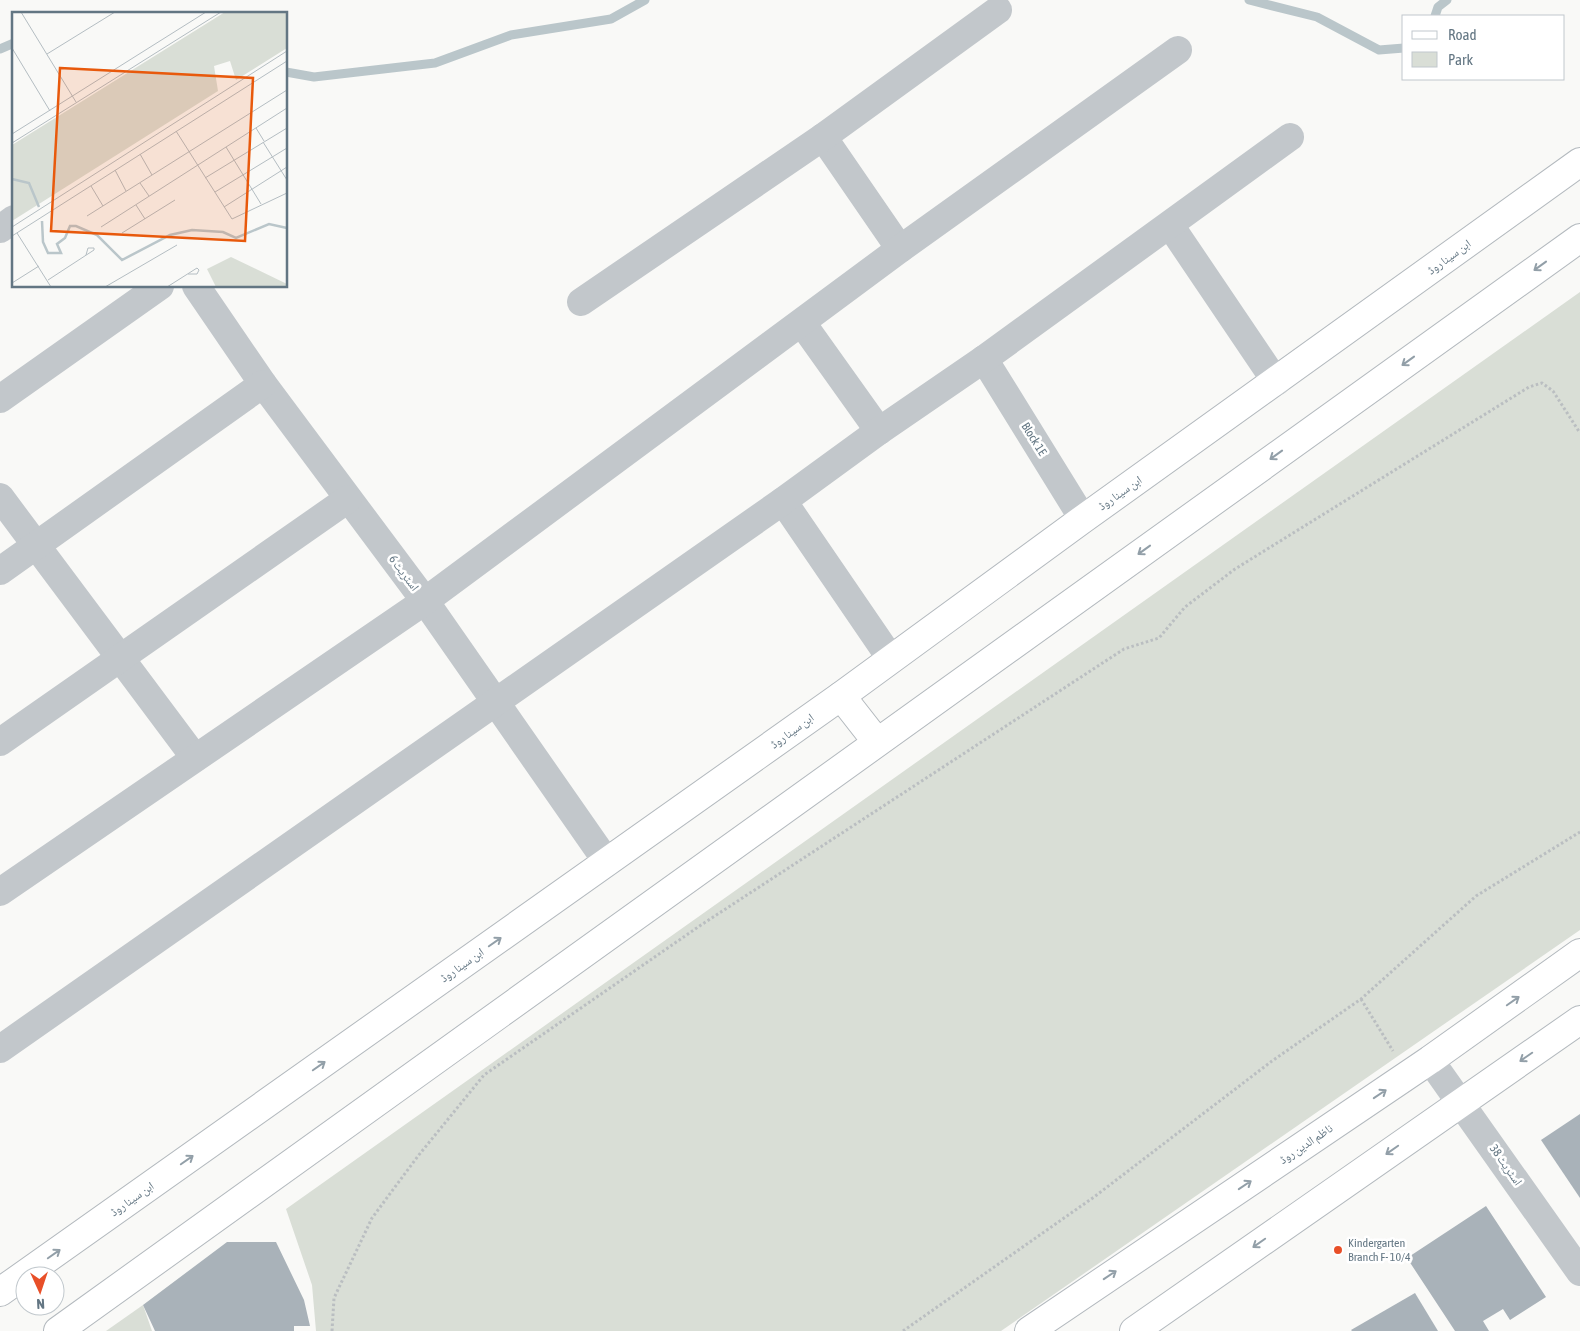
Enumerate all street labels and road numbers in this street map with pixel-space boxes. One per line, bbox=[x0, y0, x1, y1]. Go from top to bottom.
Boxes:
street label: ابن سینا روڈ bbox=[1424, 236, 1474, 278]
street label: Block 1E bbox=[1018, 420, 1050, 458]
street label: ابن سینا روڈ bbox=[1095, 473, 1145, 514]
street label: اسٹریٹ 6 bbox=[386, 552, 422, 594]
street label: ابن سینا روڈ bbox=[767, 710, 817, 752]
street label: ابن سینا روڈ bbox=[437, 945, 487, 986]
street label: ناظم الدین روڈ bbox=[1277, 1121, 1336, 1168]
street label: اسٹریٹ 38 bbox=[1487, 1142, 1525, 1188]
street label: ابن سینا روڈ bbox=[107, 1179, 157, 1220]

